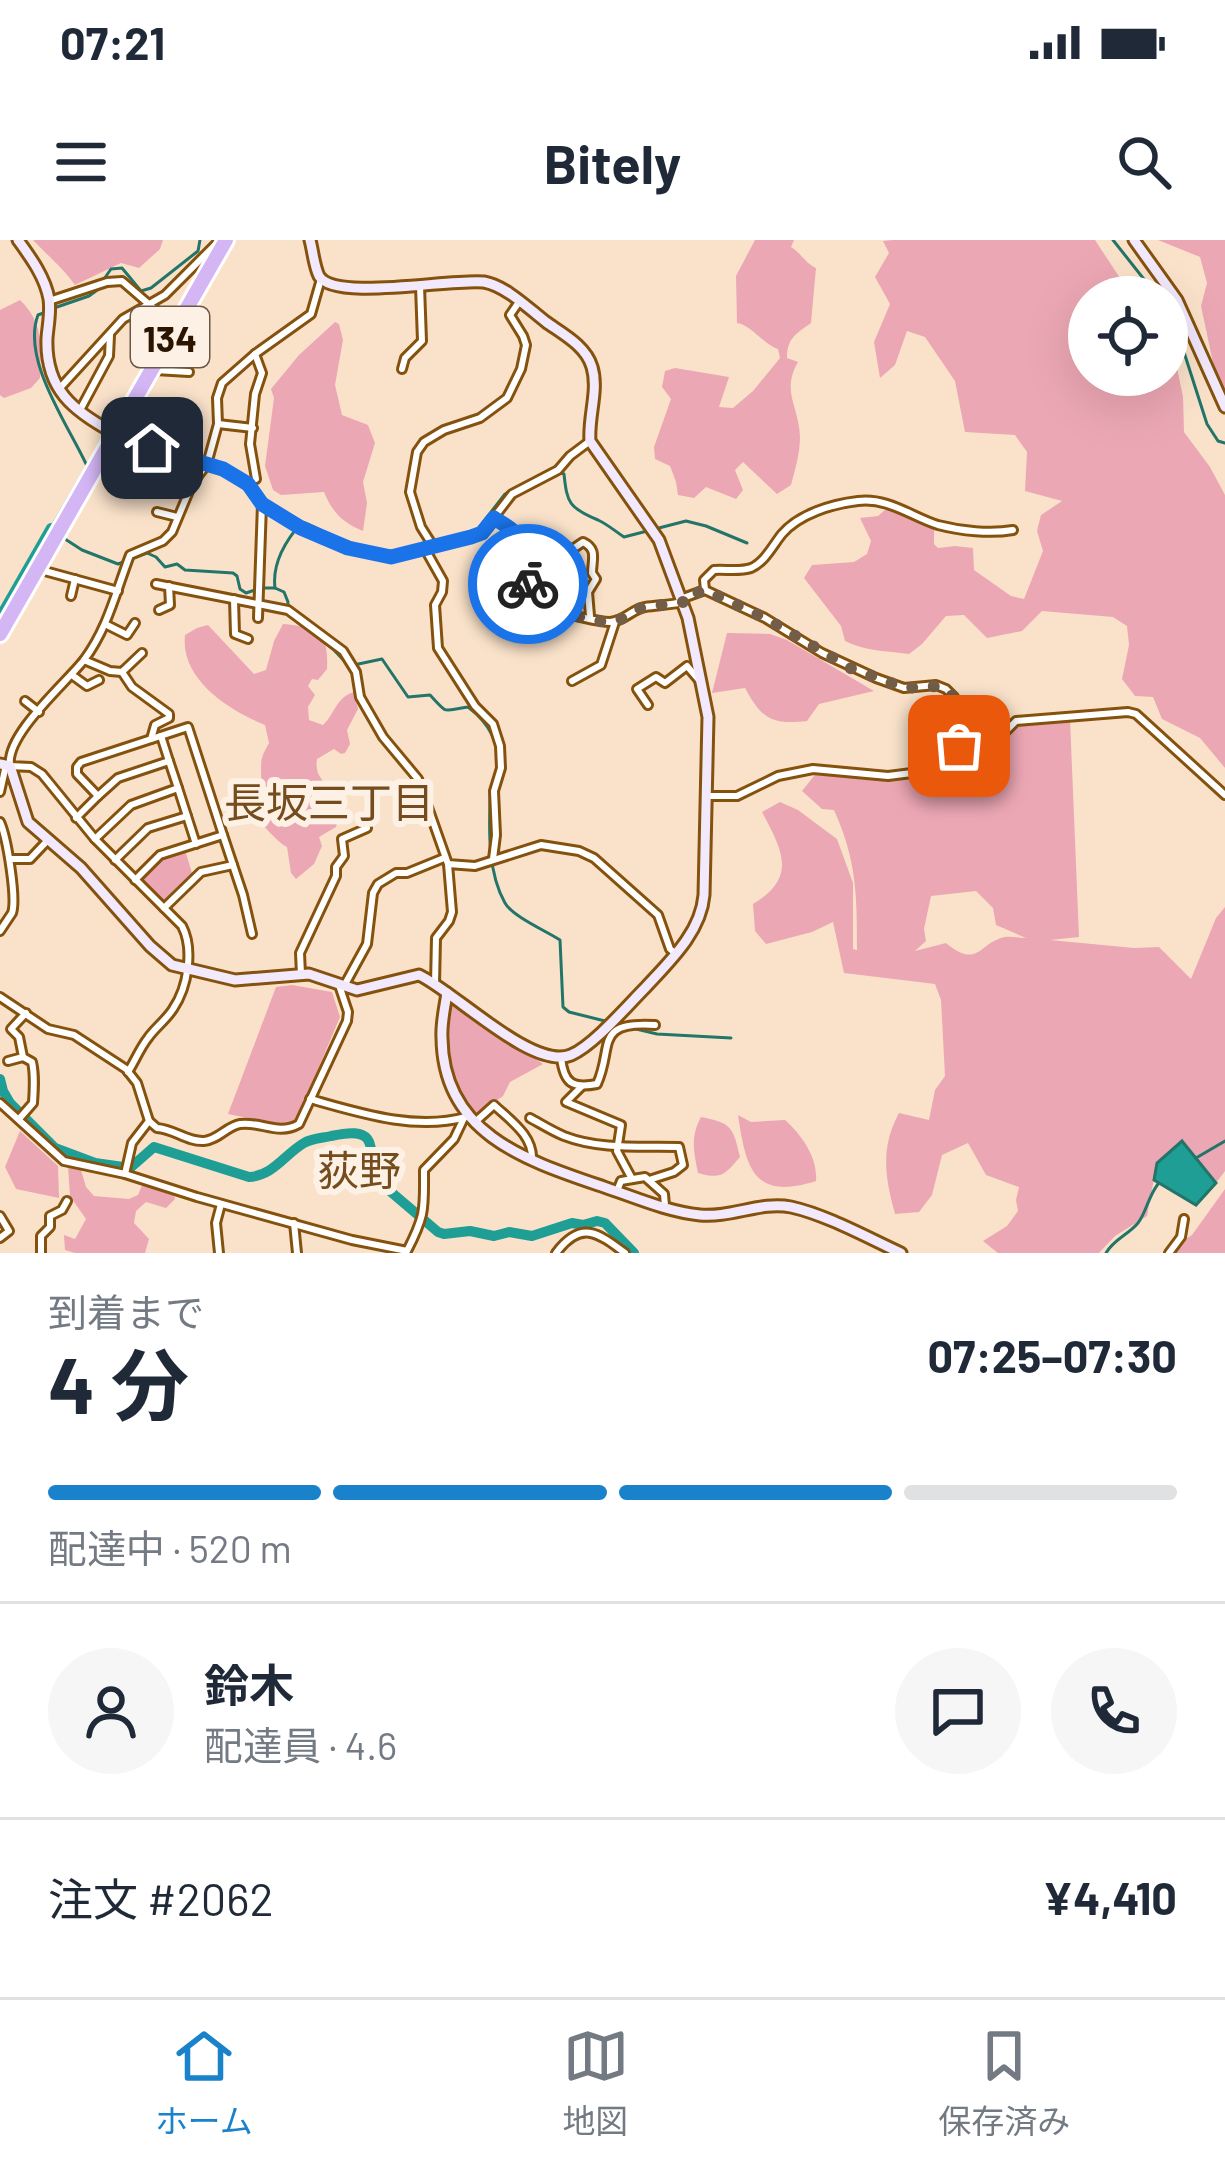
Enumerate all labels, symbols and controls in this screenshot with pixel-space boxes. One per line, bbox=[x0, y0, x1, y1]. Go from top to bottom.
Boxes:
text: 07:21 bbox=[60, 15, 165, 69]
icon: menu bbox=[48, 129, 114, 195]
icon: search bbox=[1111, 129, 1177, 195]
text: Bitely bbox=[544, 130, 681, 195]
map controls bbox=[1068, 276, 1188, 396]
button: locate bbox=[1068, 276, 1188, 396]
road number: 134 bbox=[131, 307, 209, 367]
pin bbox=[101, 397, 203, 499]
icon: home bbox=[119, 415, 185, 481]
courier bbox=[468, 524, 588, 644]
icon: bike bbox=[495, 551, 561, 617]
pin bbox=[908, 695, 1010, 797]
icon: bag bbox=[926, 713, 992, 779]
district label: 長坂三丁目 bbox=[224, 776, 434, 826]
district label: 荻野 bbox=[317, 1144, 401, 1194]
text: 到着まで bbox=[48, 1288, 204, 1335]
text: 07:25–07:30 bbox=[927, 1328, 1177, 1382]
text: 4 分 bbox=[48, 1336, 189, 1430]
text: 配達中 · 520 m bbox=[48, 1524, 292, 1571]
button: person bbox=[48, 1648, 174, 1774]
button: chat bbox=[895, 1648, 1021, 1774]
button: phone bbox=[1051, 1648, 1177, 1774]
text: 鈴木 bbox=[204, 1657, 294, 1711]
text: 配達員 · 4.6 bbox=[204, 1721, 397, 1768]
text: ¥4,410 bbox=[1042, 1870, 1177, 1924]
text: 注文 #2062 bbox=[48, 1871, 274, 1925]
tab: ホーム bbox=[155, 2023, 253, 2143]
tab: 地図 bbox=[563, 2023, 629, 2143]
tab: 保存済み bbox=[938, 2023, 1070, 2143]

